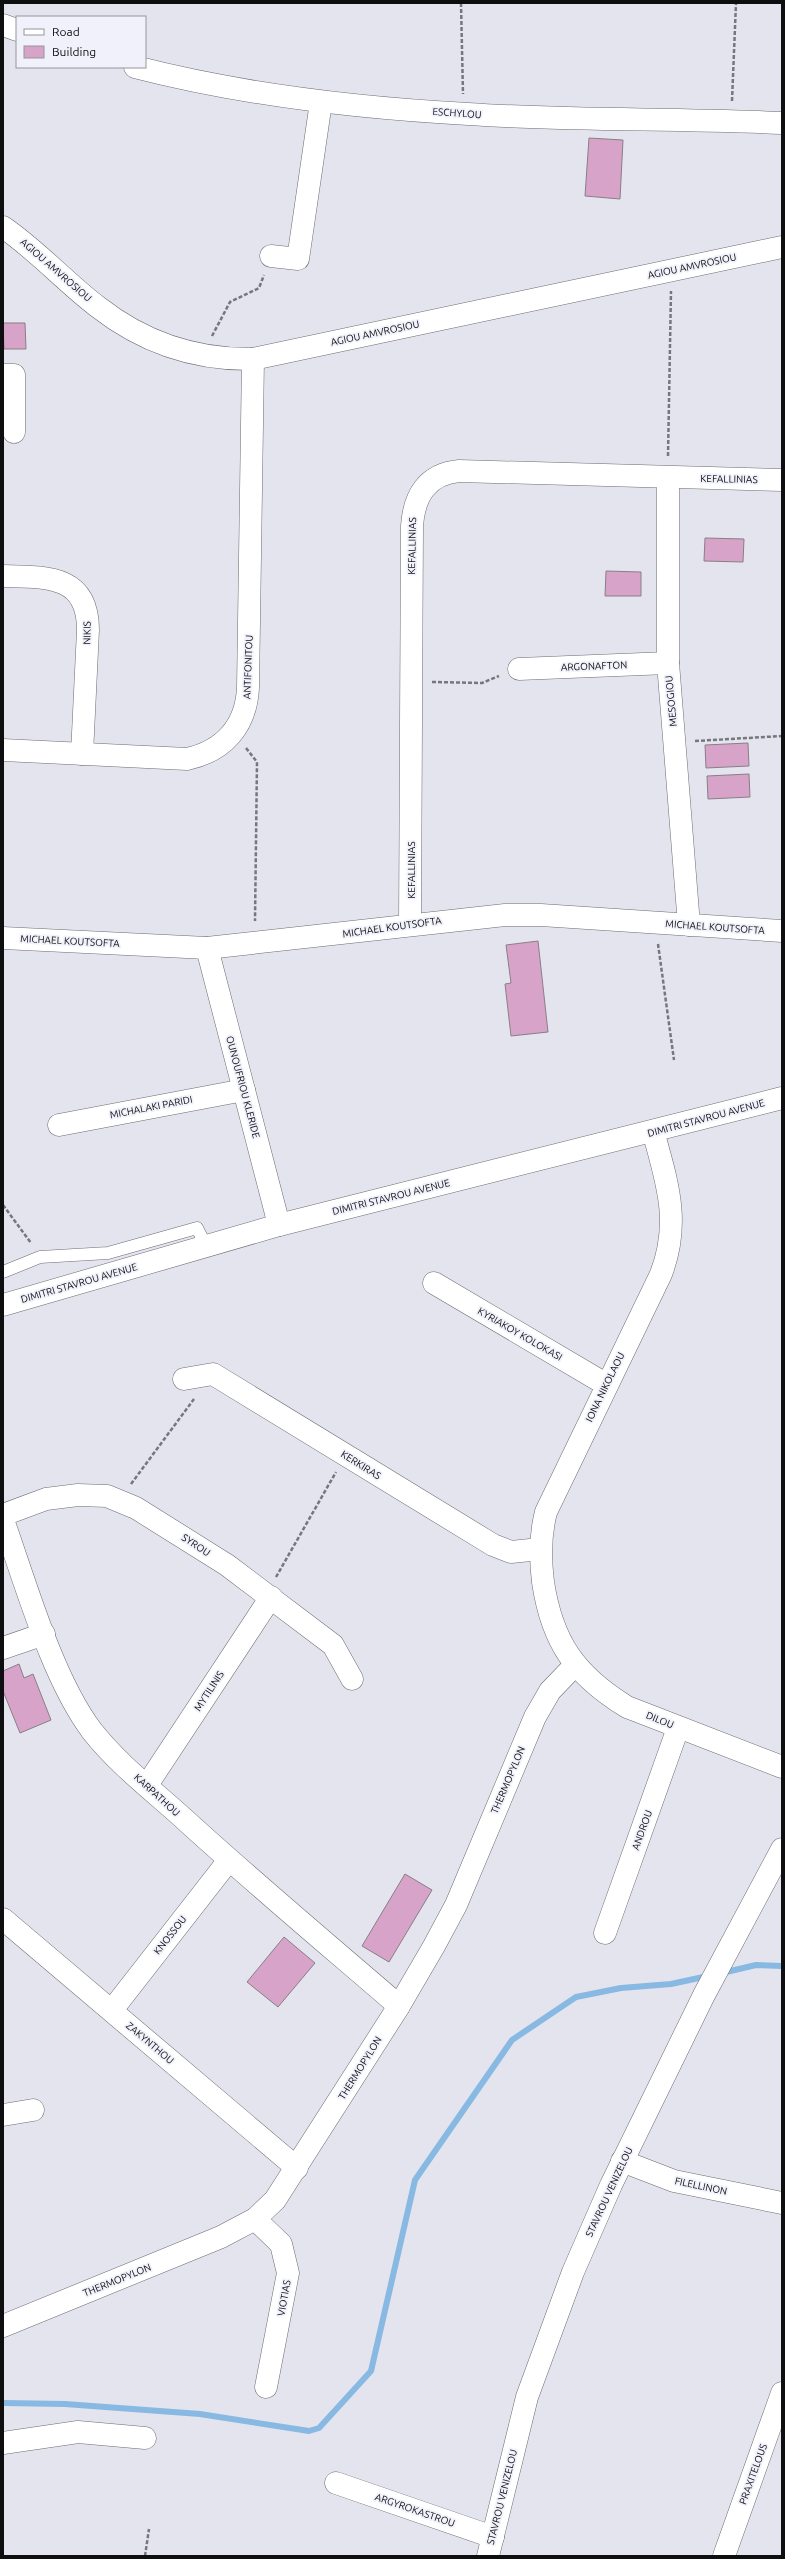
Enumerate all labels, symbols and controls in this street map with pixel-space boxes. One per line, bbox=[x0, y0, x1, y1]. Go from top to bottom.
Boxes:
legend bbox=[16, 16, 146, 68]
text: Road bbox=[52, 25, 80, 38]
text: Building bbox=[52, 45, 96, 58]
street label: ESCHYLOU bbox=[432, 106, 482, 120]
street label: AGIOU AMVROSIOU bbox=[18, 236, 94, 304]
street label: AGIOU AMVROSIOU bbox=[647, 251, 737, 281]
street label: AGIOU AMVROSIOU bbox=[330, 318, 420, 348]
street label: KEFALLINIAS bbox=[700, 473, 758, 485]
street label: KEFALLINIAS bbox=[406, 517, 418, 575]
street label: NIKIS bbox=[81, 621, 93, 645]
street label: ANTIFONITOU bbox=[241, 635, 255, 699]
street label: ARGONAFTON bbox=[561, 659, 627, 673]
street label: MESOGIOU bbox=[663, 675, 679, 727]
street label: KEFALLINIAS bbox=[406, 841, 417, 899]
street label: MICHAEL KOUTSOFTA bbox=[342, 915, 443, 939]
street label: MICHAEL KOUTSOFTA bbox=[665, 918, 766, 936]
street label: MICHAEL KOUTSOFTA bbox=[20, 933, 121, 949]
street label: OUNOUFRIOU KLERIDE bbox=[224, 1035, 262, 1140]
street label: MICHALAKI PARIDI bbox=[109, 1094, 193, 1120]
street label: DIMITRI STAVROU AVENUE bbox=[646, 1097, 766, 1139]
street label: DIMITRI STAVROU AVENUE bbox=[331, 1177, 451, 1217]
street label: DIMITRI STAVROU AVENUE bbox=[19, 1261, 139, 1305]
street label: KYRIAKOY KOLOKASI bbox=[476, 1305, 564, 1363]
street label: IONA NIKOLAOU bbox=[583, 1350, 627, 1424]
street label: KERKIRAS bbox=[339, 1448, 383, 1482]
street label: SYROU bbox=[180, 1532, 212, 1558]
street label: MYTILINIS bbox=[192, 1669, 226, 1713]
street label: DILOU bbox=[645, 1709, 675, 1731]
street label: THERMOPYLON bbox=[489, 1745, 527, 1815]
street label: KARPATHOU bbox=[132, 1772, 182, 1818]
street label: ANDROU bbox=[630, 1809, 654, 1851]
street label: KNOSSOU bbox=[151, 1913, 189, 1957]
street label: ZAKYNTHOU bbox=[124, 2020, 176, 2066]
street label: THERMOPYLON bbox=[336, 2034, 384, 2102]
street label: STAVROU VENIZELOU bbox=[583, 2145, 635, 2239]
street label: FILELLINON bbox=[674, 2175, 728, 2197]
street label: THERMOPYLON bbox=[81, 2261, 153, 2299]
street label: VIOTIAS bbox=[275, 2279, 293, 2317]
street label: PRAXITELOUS bbox=[737, 2442, 769, 2506]
street label: STAVROU VENIZELOU bbox=[485, 2448, 519, 2546]
street label: ARGYROKASTROU bbox=[374, 2491, 456, 2529]

